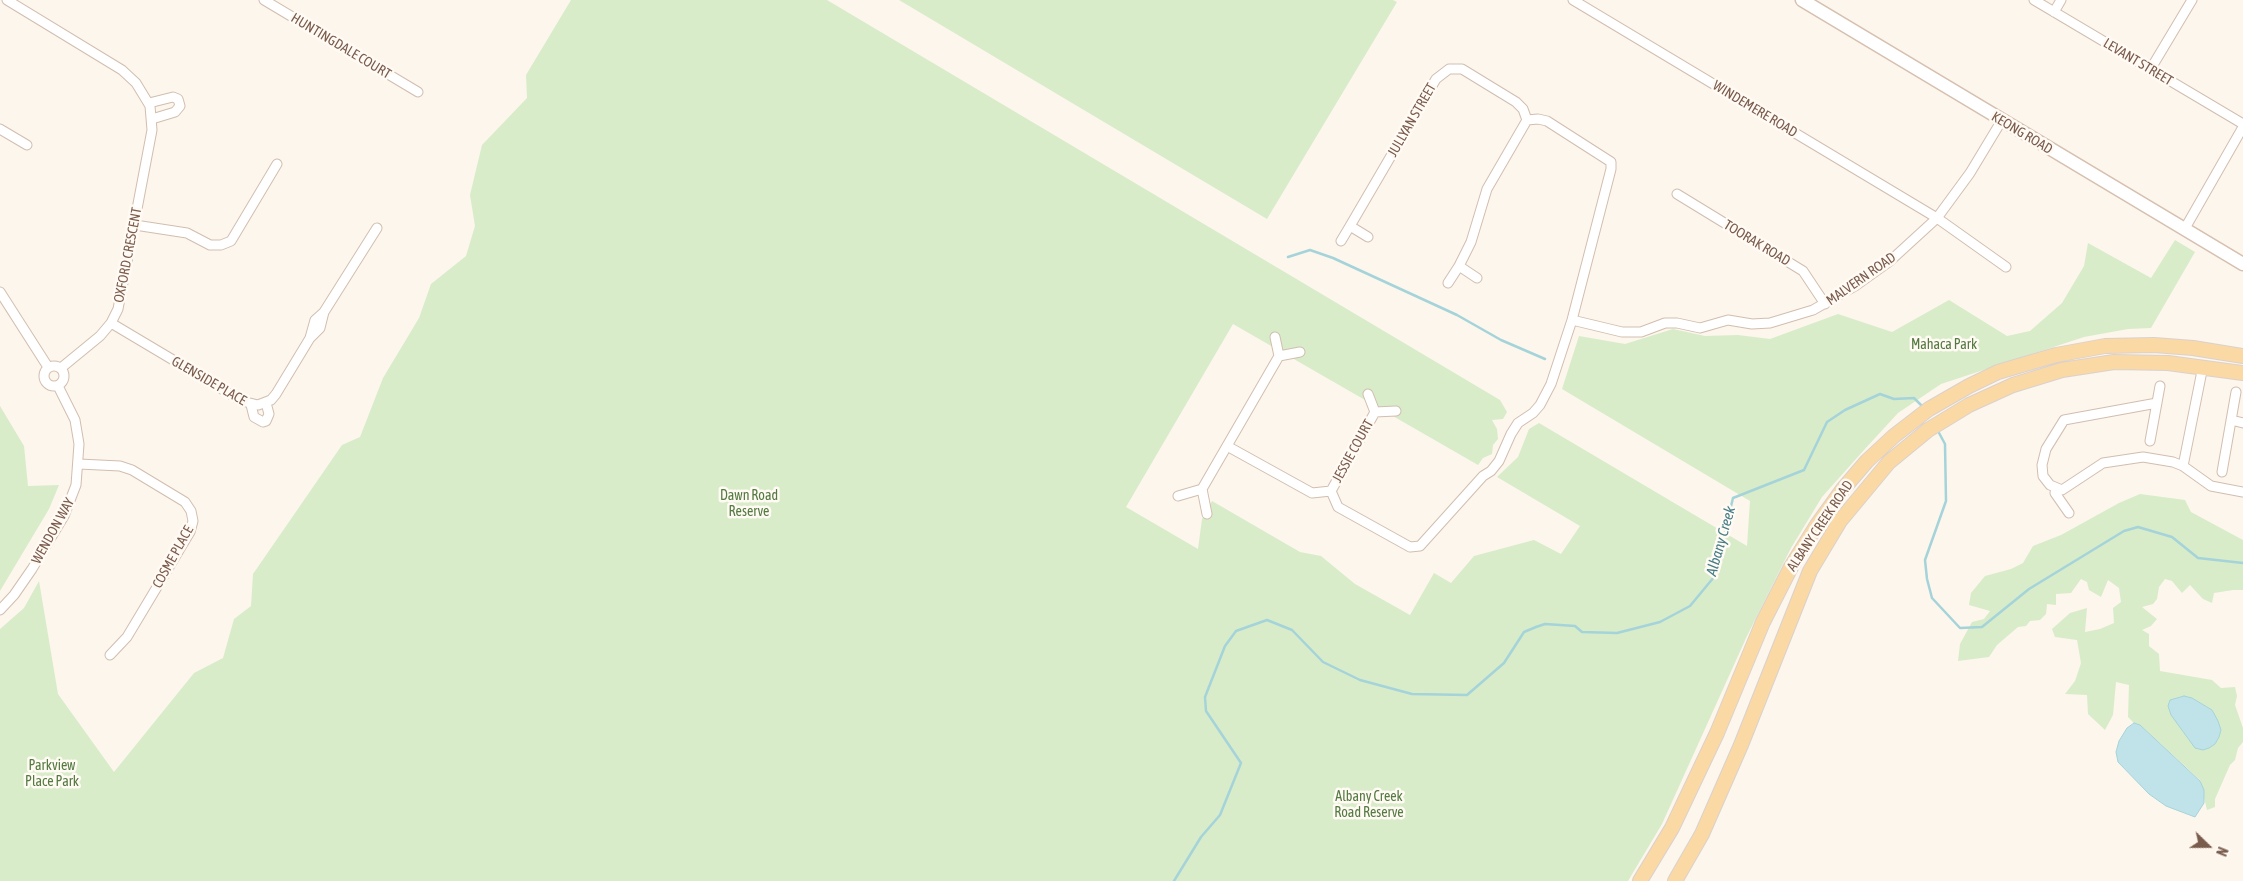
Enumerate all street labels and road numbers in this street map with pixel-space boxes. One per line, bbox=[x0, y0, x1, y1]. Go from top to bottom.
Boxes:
street label: HUNTINGDALE COURT bbox=[288, 10, 394, 82]
street label: LEVANT STREET bbox=[2100, 35, 2176, 89]
street label: WINDEMERE ROAD bbox=[1710, 77, 1800, 141]
street label: JULLYAN STREET bbox=[1384, 80, 1440, 160]
street label: KEONG ROAD bbox=[1988, 108, 2056, 158]
street label: OXFORD CRESCENT bbox=[111, 206, 145, 304]
street label: TOORAK ROAD bbox=[1721, 217, 1793, 269]
street label: MALVERN ROAD bbox=[1823, 249, 1899, 309]
street label: GLENSIDE PLACE bbox=[169, 353, 249, 409]
street label: JESSIE COURT bbox=[1329, 417, 1377, 485]
street label: ALBANY CREEK ROAD bbox=[1783, 477, 1857, 575]
street label: WENDON WAY bbox=[28, 495, 78, 567]
street label: COSME PLACE bbox=[149, 523, 197, 591]

